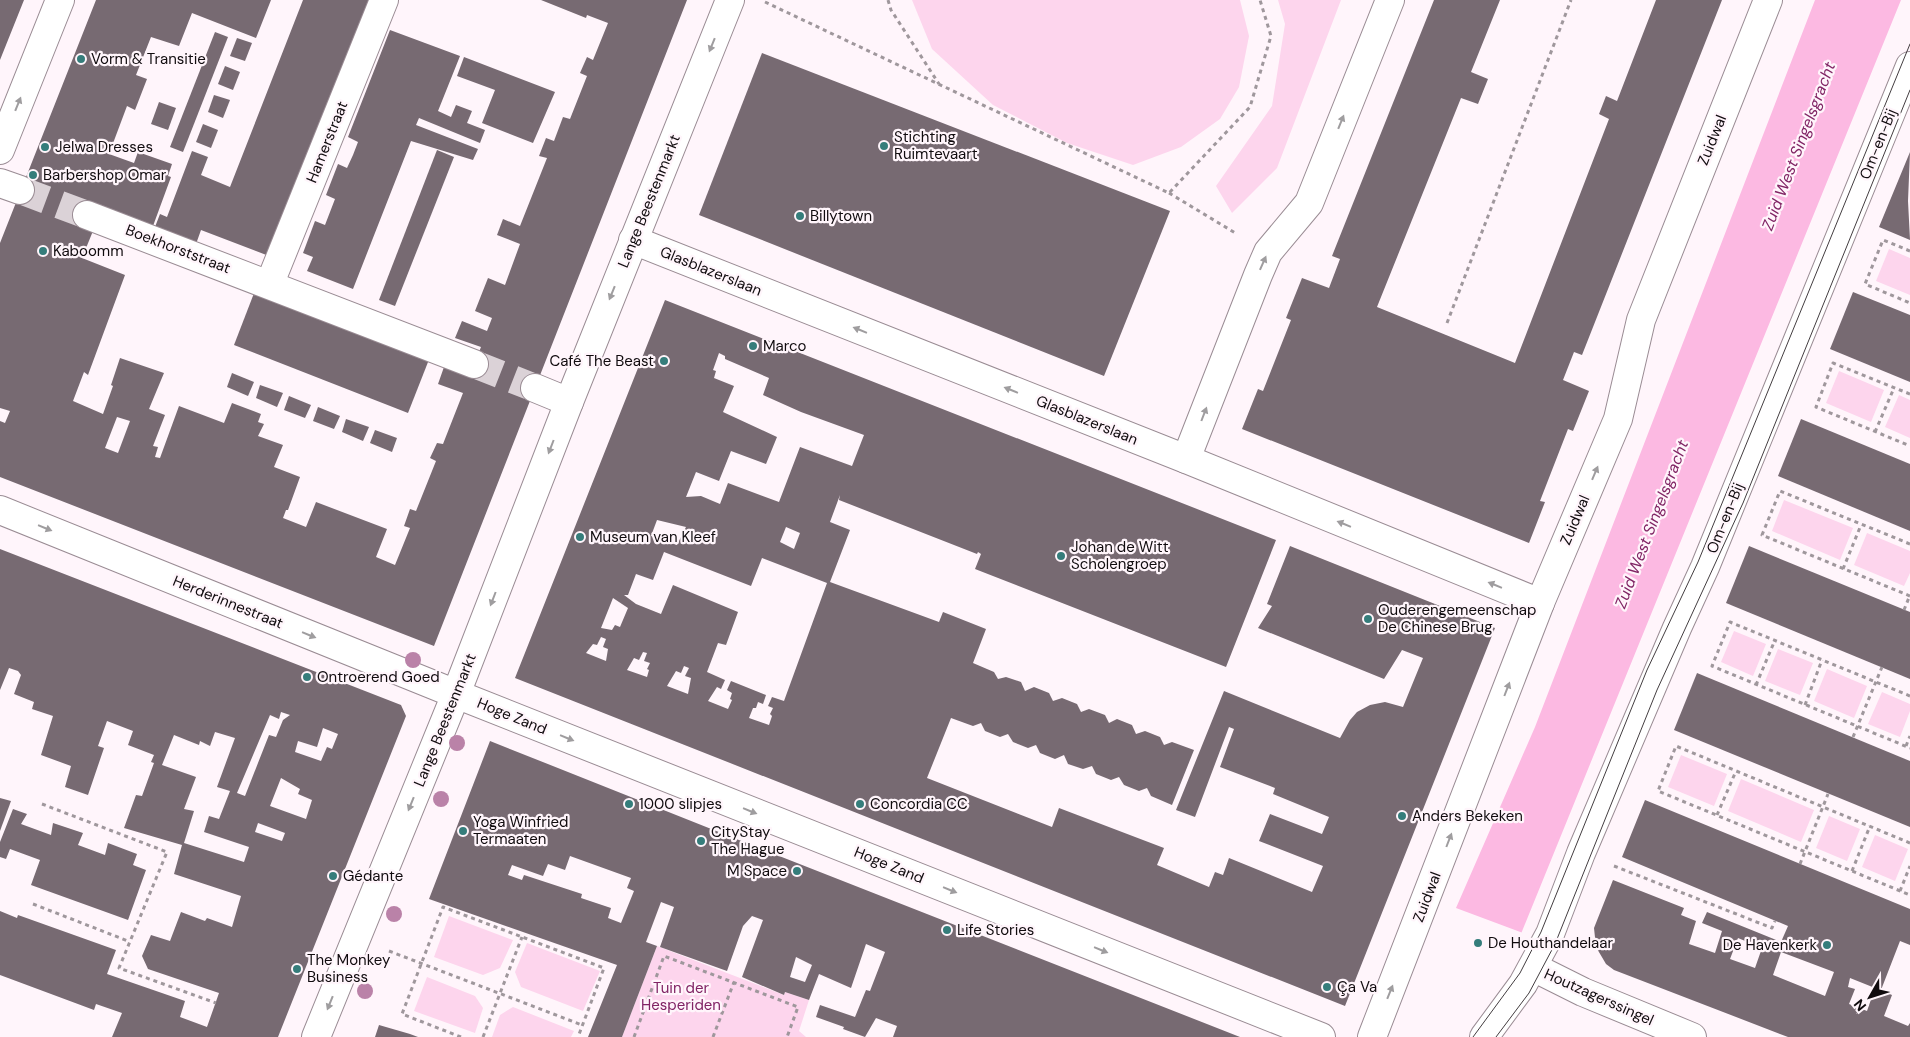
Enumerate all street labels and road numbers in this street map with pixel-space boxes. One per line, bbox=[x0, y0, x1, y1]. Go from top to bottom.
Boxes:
street label: Hamerstraat bbox=[302, 98, 353, 186]
street label: Om-en-Bij bbox=[1855, 106, 1901, 182]
street label: Zuidwal bbox=[1693, 112, 1731, 168]
street label: Lange Beestenmarkt bbox=[613, 131, 685, 271]
street label: Boekhorststraat bbox=[123, 220, 233, 278]
street label: Glasblazerslaan bbox=[657, 241, 765, 301]
street label: Glasblazerslaan bbox=[1033, 390, 1141, 450]
street label: Om-en-Bij bbox=[1702, 480, 1748, 556]
street label: Zuidwal bbox=[1556, 492, 1594, 548]
street label: Herderinnestraat bbox=[170, 571, 286, 633]
street label: Lange Beestenmarkt bbox=[409, 650, 481, 790]
street label: Hoge Zand bbox=[474, 693, 550, 739]
street label: Hoge Zand bbox=[851, 842, 927, 888]
street label: Zuidwal bbox=[1408, 869, 1446, 925]
street label: Houtzagerssingel bbox=[1541, 964, 1657, 1030]

